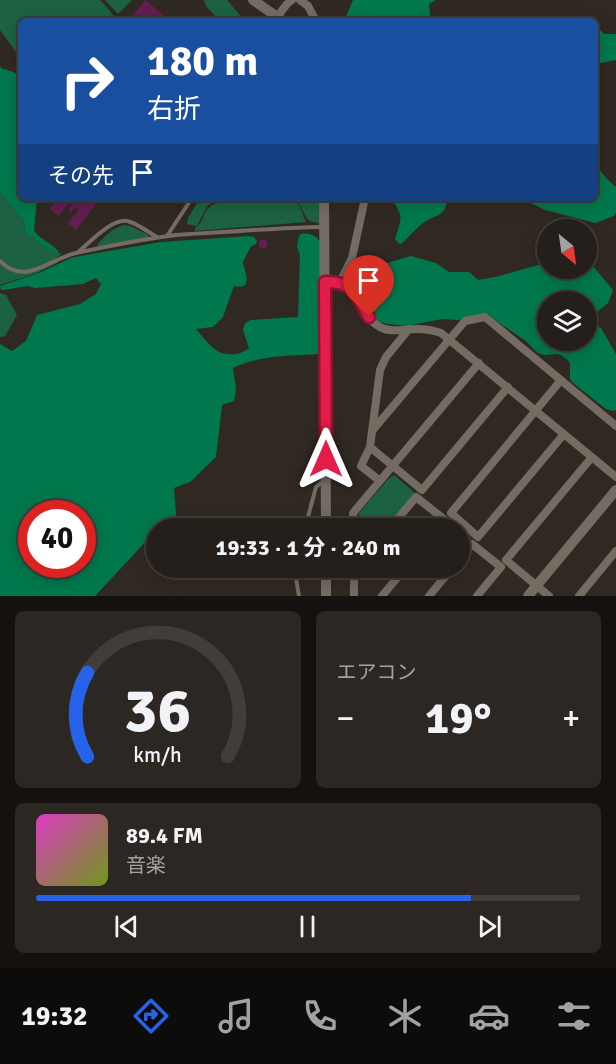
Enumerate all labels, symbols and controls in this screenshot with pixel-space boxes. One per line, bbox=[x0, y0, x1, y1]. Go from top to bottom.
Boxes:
text: 180 m bbox=[147, 36, 258, 87]
icon: right bbox=[48, 42, 126, 120]
text: 右折 bbox=[147, 93, 201, 126]
icon: arrive bbox=[126, 156, 159, 189]
text: その先 bbox=[48, 162, 114, 189]
north arrow bbox=[537, 219, 597, 279]
map controls bbox=[537, 219, 597, 351]
pin bbox=[343, 255, 394, 317]
icon: arrive bbox=[352, 264, 385, 297]
button: layers bbox=[537, 291, 597, 351]
position arrow bbox=[294, 427, 358, 491]
speed limit sign: 40 bbox=[18, 500, 96, 578]
text: 19:33 · 1 分 · 240 m bbox=[216, 534, 400, 561]
text: エアコン bbox=[337, 660, 417, 685]
text: 36 bbox=[124, 672, 191, 749]
text: 19° bbox=[425, 691, 492, 746]
text: − bbox=[337, 698, 354, 739]
text: + bbox=[562, 698, 580, 739]
text: km/h bbox=[133, 742, 182, 768]
text: 89.4 FM bbox=[126, 822, 203, 849]
text: 音楽 bbox=[126, 853, 166, 878]
icon: previous bbox=[110, 910, 143, 943]
icon: pause bbox=[291, 910, 324, 943]
icon: next bbox=[473, 910, 506, 943]
icon: directions bbox=[130, 995, 172, 1037]
icon: music bbox=[215, 995, 257, 1037]
icon: phone bbox=[299, 995, 341, 1037]
icon: climate bbox=[384, 995, 426, 1037]
icon: car bbox=[468, 995, 510, 1037]
icon: filters bbox=[553, 995, 595, 1037]
text: 19:32 bbox=[21, 1000, 88, 1033]

